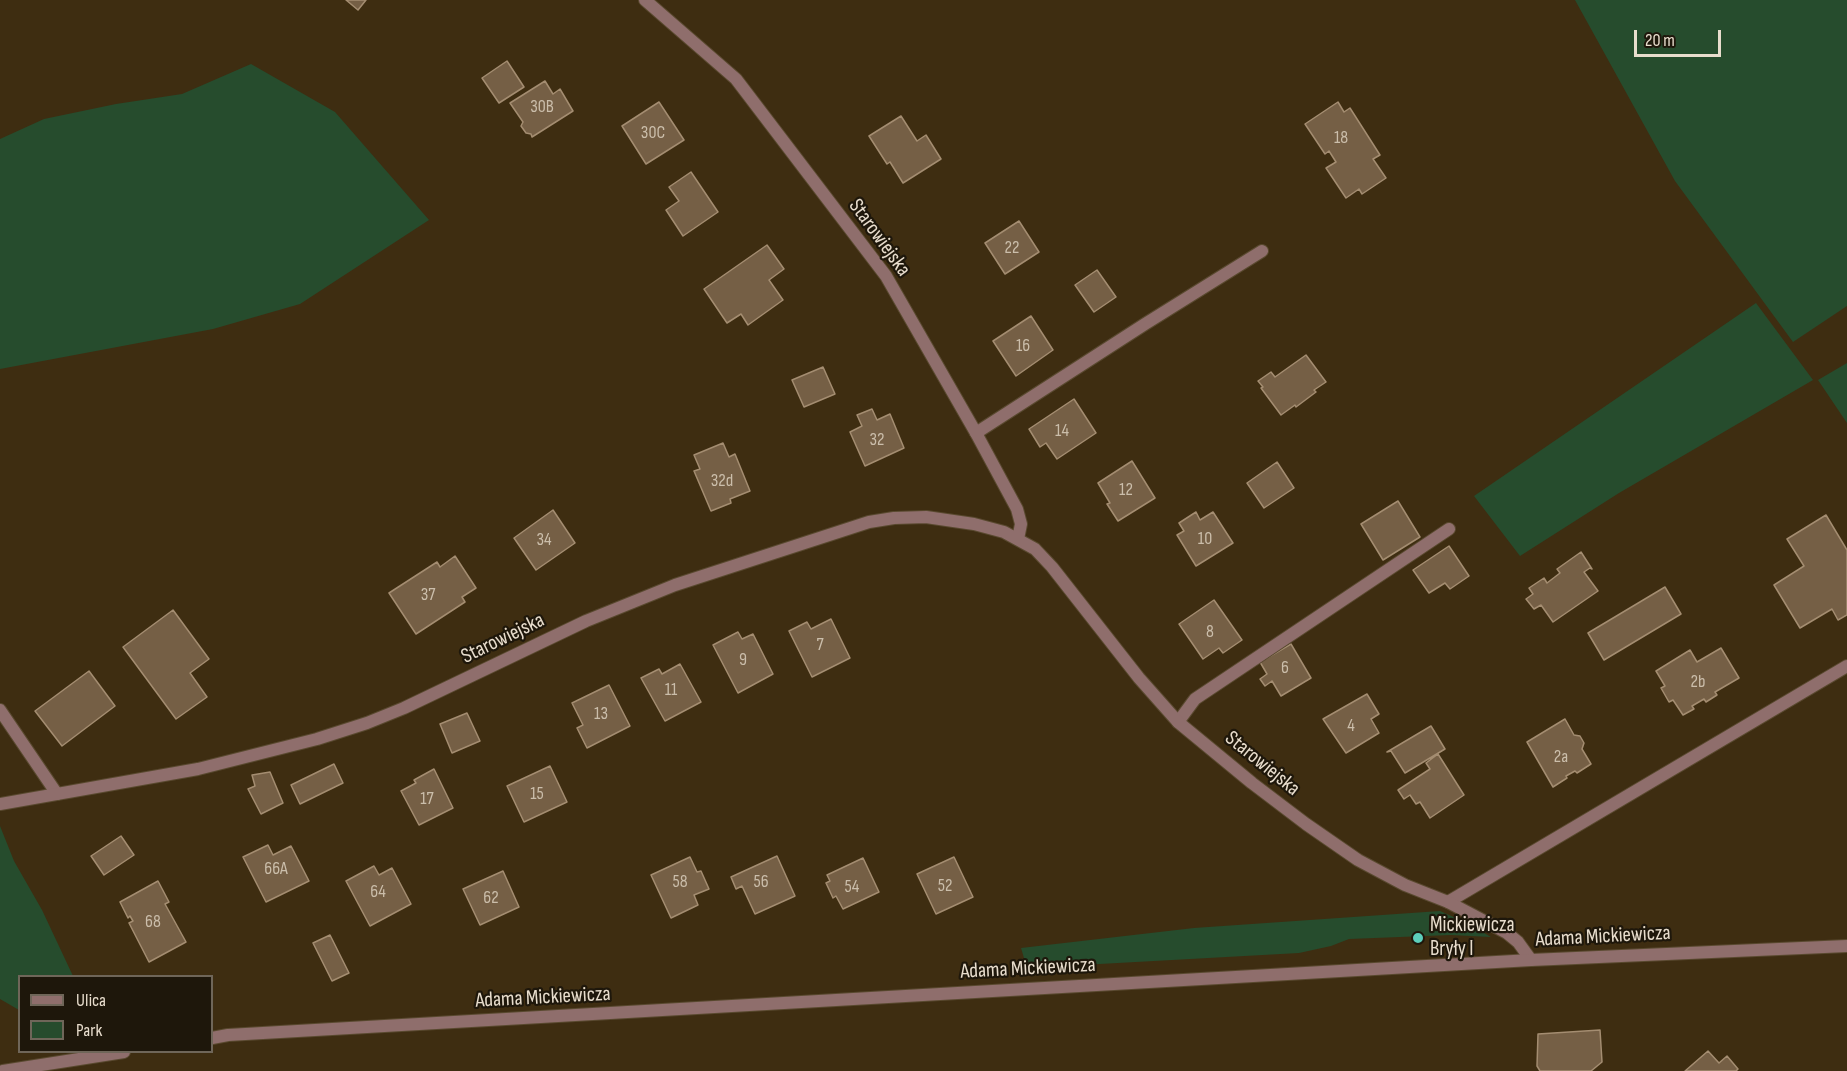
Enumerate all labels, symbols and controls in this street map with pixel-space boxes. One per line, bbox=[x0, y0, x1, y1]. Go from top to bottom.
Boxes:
scale bar bbox=[1637, 18, 1724, 56]
text: 20 m bbox=[1645, 30, 1675, 51]
house number: 30B bbox=[530, 96, 554, 118]
house number: 30C bbox=[641, 122, 665, 144]
house number: 18 bbox=[1334, 127, 1348, 149]
street label: Starowiejska bbox=[843, 195, 915, 281]
house number: 22 bbox=[1005, 237, 1019, 259]
house number: 16 bbox=[1016, 335, 1030, 357]
house number: 14 bbox=[1055, 420, 1069, 442]
house number: 32 bbox=[870, 429, 884, 451]
house number: 32d bbox=[711, 470, 733, 492]
house number: 12 bbox=[1119, 479, 1133, 501]
house number: 10 bbox=[1198, 528, 1212, 550]
house number: 34 bbox=[536, 529, 552, 551]
house number: 37 bbox=[421, 584, 435, 606]
street label: Starowiejska bbox=[457, 608, 549, 670]
house number: 8 bbox=[1206, 621, 1214, 643]
house number: 7 bbox=[816, 634, 824, 656]
house number: 9 bbox=[739, 649, 747, 671]
house number: 6 bbox=[1281, 657, 1289, 679]
house number: 2b bbox=[1691, 671, 1705, 693]
house number: 11 bbox=[665, 679, 677, 701]
house number: 13 bbox=[594, 703, 608, 725]
house number: 4 bbox=[1347, 715, 1355, 737]
street label: Starowiejska bbox=[1219, 726, 1305, 802]
house number: 2a bbox=[1554, 746, 1568, 768]
house number: 15 bbox=[530, 783, 544, 805]
house number: 17 bbox=[420, 788, 434, 810]
house number: 66A bbox=[264, 858, 288, 880]
house number: 58 bbox=[672, 871, 688, 893]
house number: 56 bbox=[753, 871, 769, 893]
house number: 52 bbox=[938, 875, 952, 897]
house number: 54 bbox=[845, 876, 859, 898]
house number: 64 bbox=[370, 881, 386, 903]
house number: 62 bbox=[483, 887, 499, 909]
house number: 68 bbox=[145, 911, 161, 933]
place label: Mickiewicza Bryły I bbox=[1430, 913, 1515, 963]
street label: Adama Mickiewicza bbox=[1535, 921, 1671, 953]
marker: Mickiewicza Bryły I bbox=[1411, 931, 1425, 945]
street label: Adama Mickiewicza bbox=[960, 953, 1096, 985]
legend bbox=[18, 975, 213, 1053]
street label: Adama Mickiewicza bbox=[475, 982, 611, 1014]
text: Ulica bbox=[76, 990, 106, 1011]
text: Park bbox=[76, 1020, 102, 1041]

